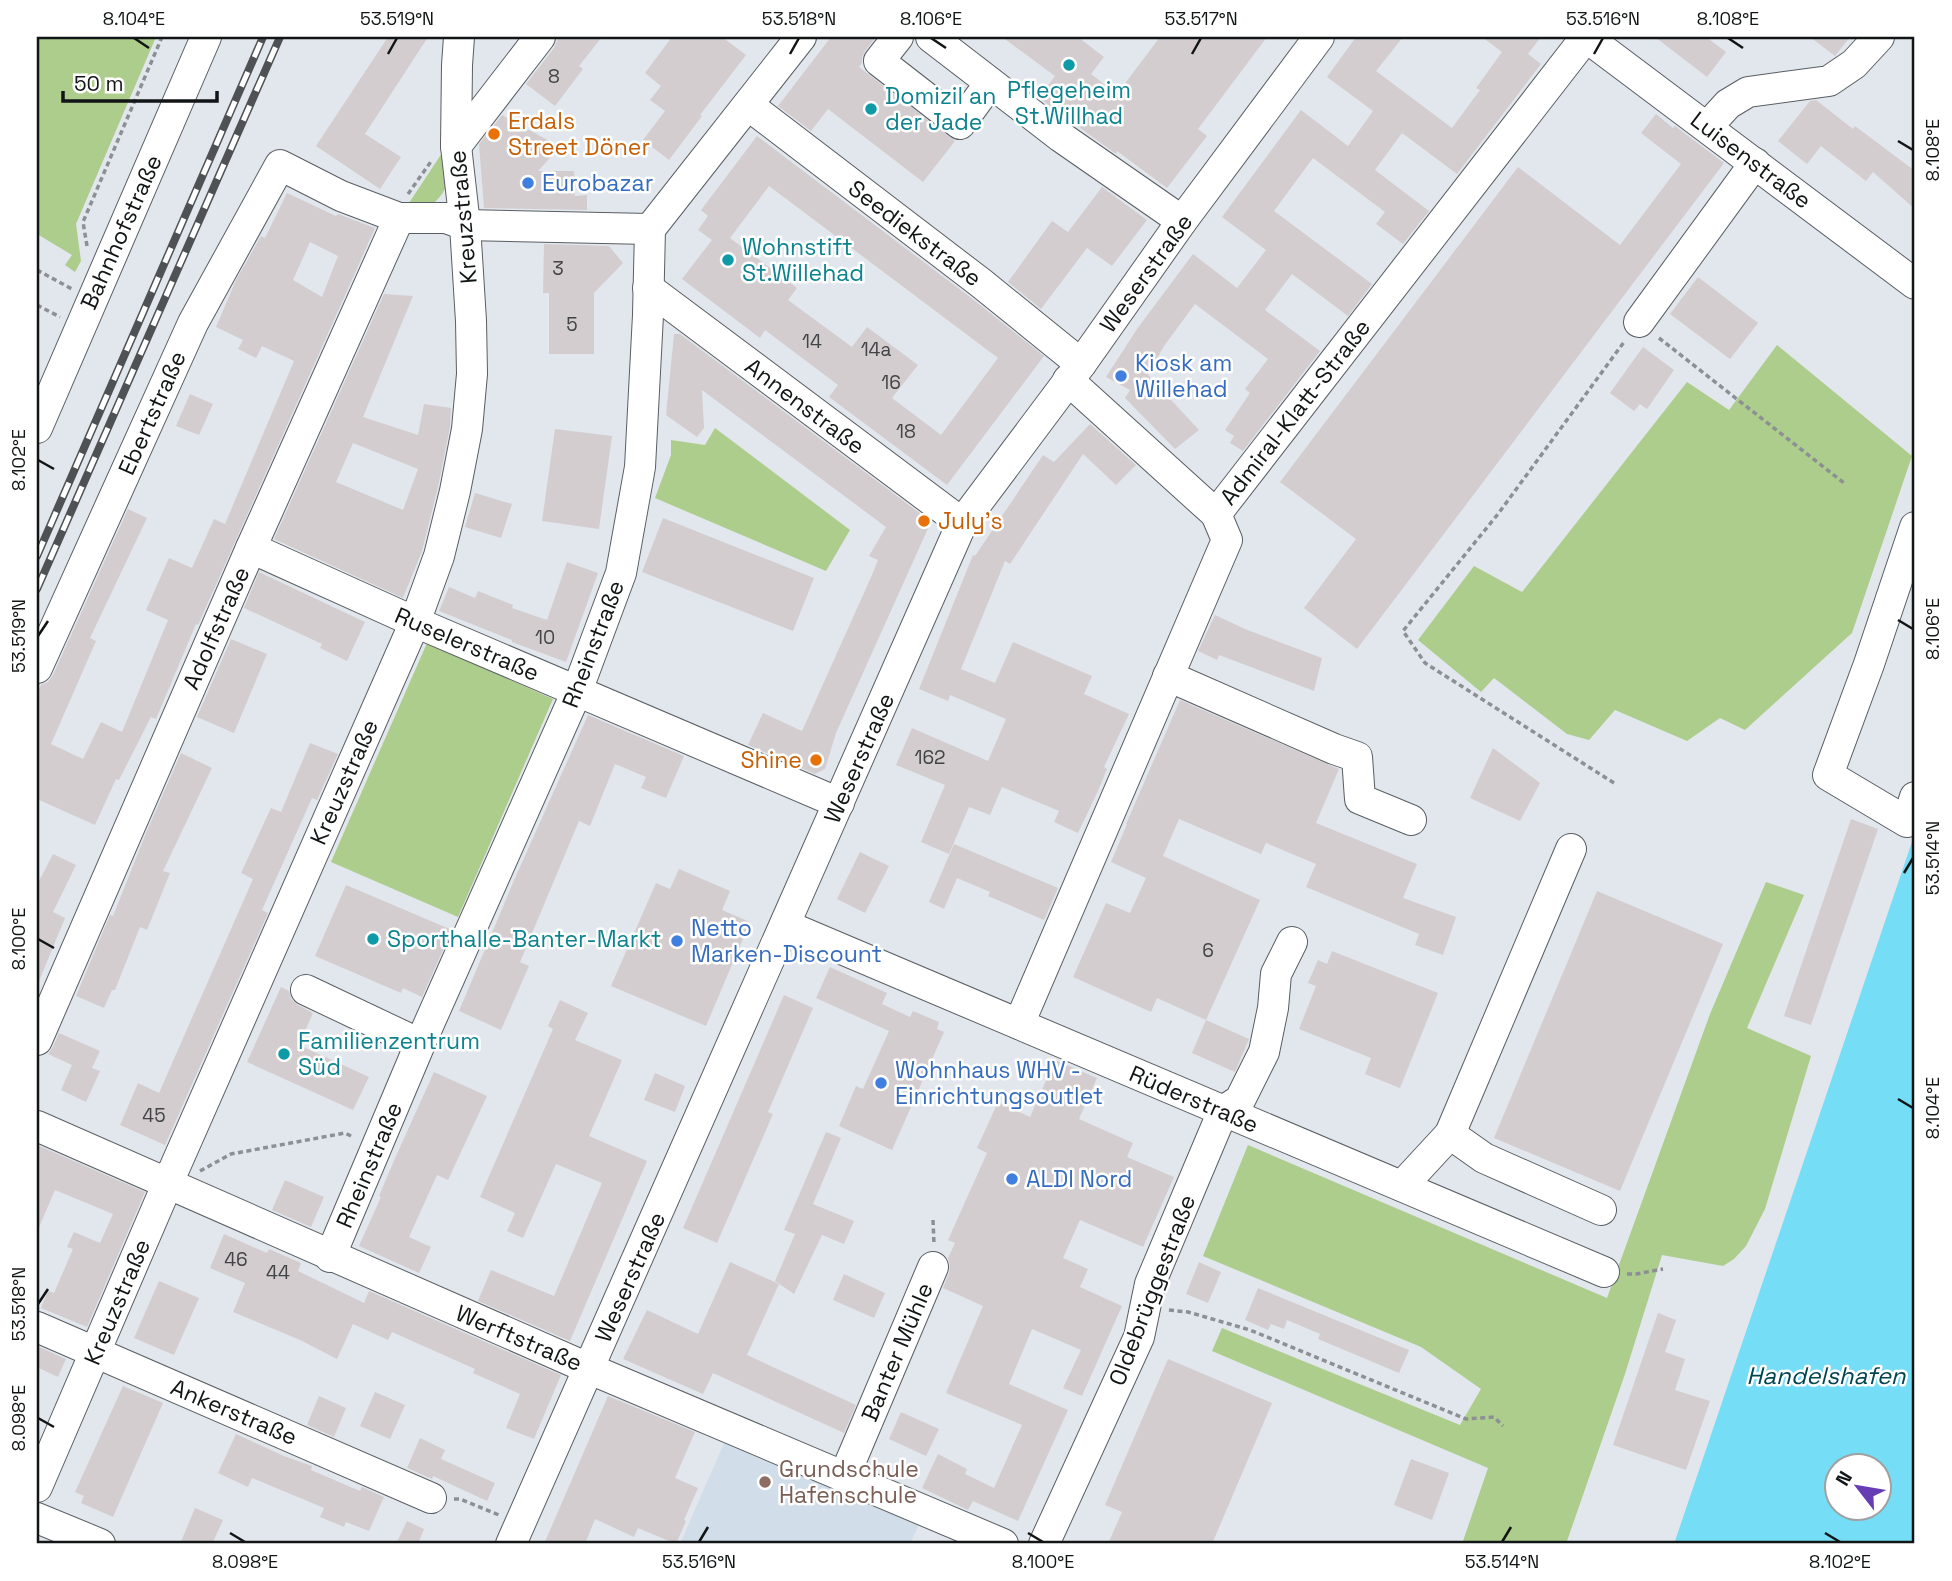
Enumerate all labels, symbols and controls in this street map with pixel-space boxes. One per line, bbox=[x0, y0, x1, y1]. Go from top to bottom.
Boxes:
text: 8.104°E bbox=[103, 7, 165, 30]
text: 53.519°N bbox=[360, 7, 434, 30]
text: 53.518°N bbox=[762, 7, 836, 30]
text: 8.106°E bbox=[900, 7, 962, 30]
text: 53.517°N bbox=[1164, 7, 1238, 30]
text: 53.516°N bbox=[1566, 7, 1640, 30]
text: 8.108°E bbox=[1697, 7, 1759, 30]
marker: Pflegeheim St.Willhad bbox=[1061, 57, 1077, 73]
scale bar bbox=[63, 60, 217, 104]
house number: 8 bbox=[548, 64, 560, 89]
text: 50 m bbox=[74, 70, 124, 97]
place label: Pflegeheim St.Willhad bbox=[1007, 75, 1131, 131]
place label: Domizil an der Jade bbox=[885, 81, 996, 137]
marker: Domizil an der Jade bbox=[863, 101, 879, 117]
street label: Luisenstraße bbox=[1684, 105, 1818, 215]
place label: Erdals Street Döner bbox=[508, 106, 650, 162]
text: 8.108°E bbox=[1921, 119, 1944, 181]
marker: Erdals Street Döner bbox=[486, 126, 502, 142]
street label: Kreuzstraße bbox=[442, 149, 484, 285]
street label: Bahnhofstraße bbox=[73, 150, 169, 314]
place label: Eurobazar bbox=[542, 168, 653, 198]
street label: Seediekstraße bbox=[842, 173, 988, 293]
marker: Eurobazar bbox=[520, 175, 536, 191]
street label: Weserstraße bbox=[1093, 208, 1199, 338]
place label: Wohnstift St.Willehad bbox=[742, 232, 864, 288]
marker: Wohnstift St.Willehad bbox=[720, 252, 736, 268]
house number: 3 bbox=[552, 256, 564, 281]
house number: 5 bbox=[566, 312, 578, 337]
street label: Admiral-Klatt-Straße bbox=[1213, 313, 1377, 511]
house number: 14 bbox=[802, 329, 822, 354]
house number: 14a bbox=[861, 337, 891, 362]
street label: Ebertstraße bbox=[111, 346, 193, 480]
place label: Kiosk am Willehad bbox=[1135, 348, 1232, 404]
street label: Annenstraße bbox=[739, 351, 871, 461]
marker: Kiosk am Willehad bbox=[1113, 368, 1129, 384]
house number: 16 bbox=[881, 370, 901, 395]
house number: 18 bbox=[896, 419, 916, 444]
text: 8.102°E bbox=[7, 429, 30, 491]
place label: July's bbox=[938, 506, 1003, 536]
marker: July's bbox=[916, 513, 932, 529]
street label: Adolfstraße bbox=[176, 562, 256, 694]
street label: Rheinstraße bbox=[555, 576, 631, 712]
text: 8.106°E bbox=[1921, 598, 1944, 660]
text: 53.519°N bbox=[7, 599, 30, 673]
street label: Ruselerstraße bbox=[390, 600, 544, 688]
house number: 10 bbox=[535, 625, 555, 650]
street label: Weserstraße bbox=[817, 688, 901, 828]
street label: Kreuzstraße bbox=[303, 715, 385, 849]
place label: Shine bbox=[740, 745, 802, 775]
house number: 162 bbox=[915, 745, 945, 770]
marker: Shine bbox=[808, 752, 824, 768]
text: 53.514°N bbox=[1921, 821, 1944, 895]
text: 8.100°E bbox=[7, 908, 30, 970]
place label: Netto Marken-Discount bbox=[691, 913, 882, 969]
place label: Sporthalle-Banter-Markt bbox=[387, 924, 661, 954]
marker: Sporthalle-Banter-Markt bbox=[365, 931, 381, 947]
marker: Netto Marken-Discount bbox=[669, 933, 685, 949]
house number: 6 bbox=[1202, 938, 1214, 963]
place label: Familienzentrum Süd bbox=[298, 1026, 480, 1082]
marker: Familienzentrum Süd bbox=[276, 1046, 292, 1062]
place label: Wohnhaus WHV - Einrichtungsoutlet bbox=[895, 1055, 1103, 1111]
street label: Rüderstraße bbox=[1125, 1058, 1263, 1140]
marker: Wohnhaus WHV - Einrichtungsoutlet bbox=[873, 1075, 889, 1091]
text: 8.104°E bbox=[1921, 1077, 1944, 1139]
street label: Rheinstraße bbox=[329, 1097, 409, 1233]
house number: 45 bbox=[142, 1103, 166, 1128]
place label: ALDI Nord bbox=[1026, 1164, 1132, 1194]
marker: ALDI Nord bbox=[1004, 1171, 1020, 1187]
street label: Oldebrüggestraße bbox=[1102, 1190, 1202, 1390]
street label: Weserstraße bbox=[588, 1207, 672, 1347]
street label: Kreuzstraße bbox=[77, 1234, 157, 1370]
house number: 46 bbox=[224, 1247, 248, 1272]
house number: 44 bbox=[266, 1260, 290, 1285]
text: 53.518°N bbox=[7, 1267, 30, 1341]
street label: Banter Mühle bbox=[854, 1278, 940, 1426]
street label: Werftstraße bbox=[451, 1298, 587, 1378]
water label: Handelshafen bbox=[1746, 1360, 1907, 1391]
street label: Ankerstraße bbox=[166, 1372, 302, 1452]
text: 8.098°E bbox=[7, 1385, 30, 1451]
north arrow bbox=[1822, 1452, 1892, 1522]
place label: Grundschule Hafenschule bbox=[779, 1454, 919, 1510]
text: N bbox=[1830, 1467, 1858, 1490]
marker: Grundschule Hafenschule bbox=[757, 1474, 773, 1490]
text: 8.098°E bbox=[212, 1550, 278, 1573]
text: 53.516°N bbox=[662, 1550, 736, 1573]
text: 8.100°E bbox=[1012, 1550, 1074, 1573]
text: 53.514°N bbox=[1465, 1550, 1539, 1573]
text: 8.102°E bbox=[1809, 1550, 1871, 1573]

